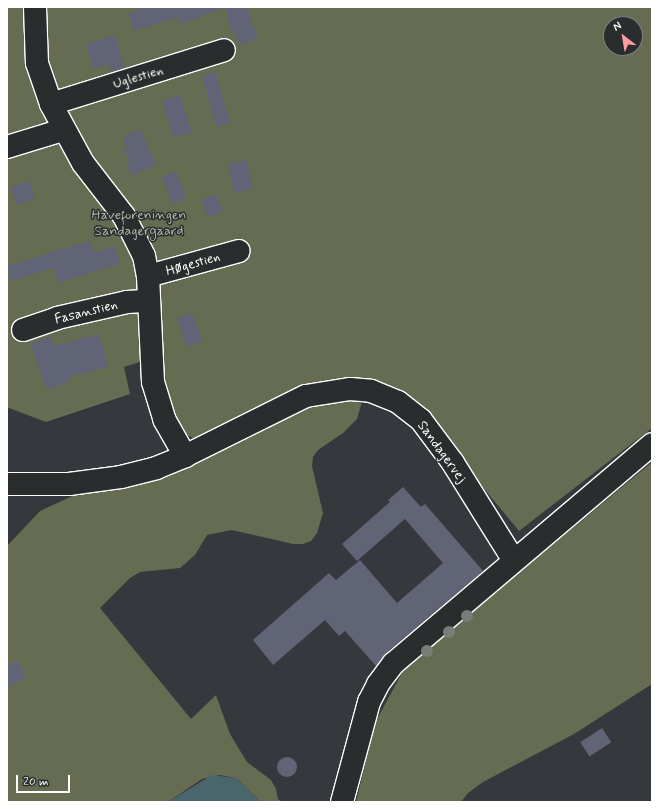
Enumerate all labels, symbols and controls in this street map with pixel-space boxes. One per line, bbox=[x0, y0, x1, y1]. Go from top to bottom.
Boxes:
north arrow bbox=[603, 16, 643, 56]
text: N bbox=[611, 19, 624, 34]
street label: Uglestien bbox=[111, 61, 165, 93]
park label: Haveforeningen Sandagergaard bbox=[92, 207, 186, 240]
street label: Høgestien bbox=[164, 248, 222, 280]
street label: Fasanstien bbox=[53, 296, 119, 328]
street label: Sandagervej bbox=[414, 418, 470, 486]
scale bar bbox=[18, 767, 72, 793]
text: 20 m bbox=[23, 774, 49, 790]

